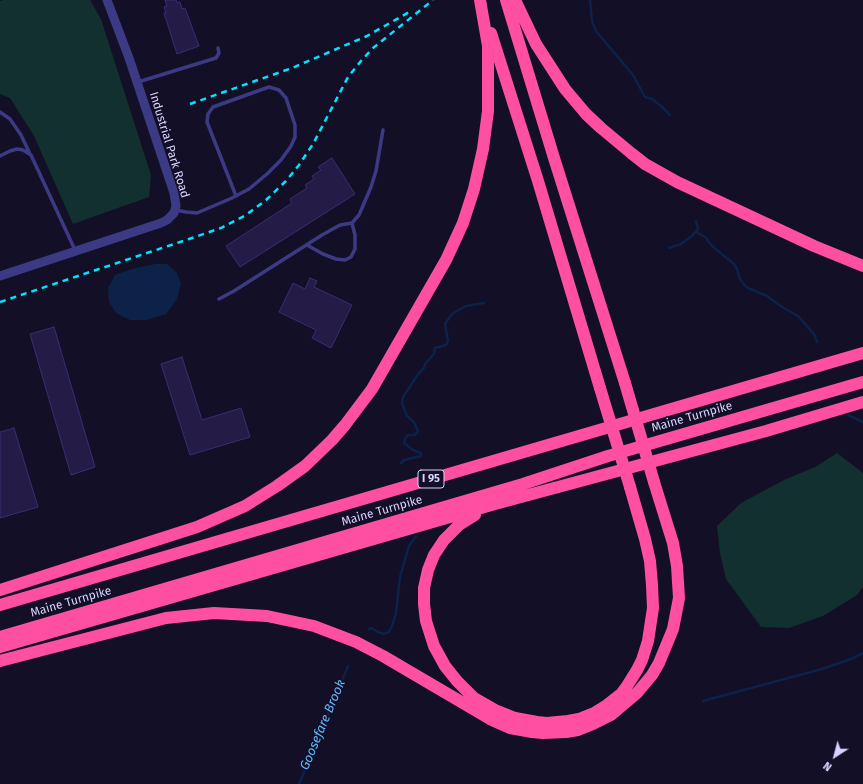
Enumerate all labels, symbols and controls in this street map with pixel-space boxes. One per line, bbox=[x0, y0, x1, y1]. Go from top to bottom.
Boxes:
street label: Industrial Park Road bbox=[146, 90, 192, 200]
street label: Maine Turnpike bbox=[650, 399, 734, 435]
road number: I 95 bbox=[418, 470, 444, 488]
street label: Maine Turnpike bbox=[340, 493, 424, 529]
street label: Maine Turnpike bbox=[29, 584, 113, 620]
water label: Goosefare Brook bbox=[297, 678, 349, 772]
north arrow bbox=[815, 736, 855, 776]
text: N bbox=[821, 759, 834, 774]

